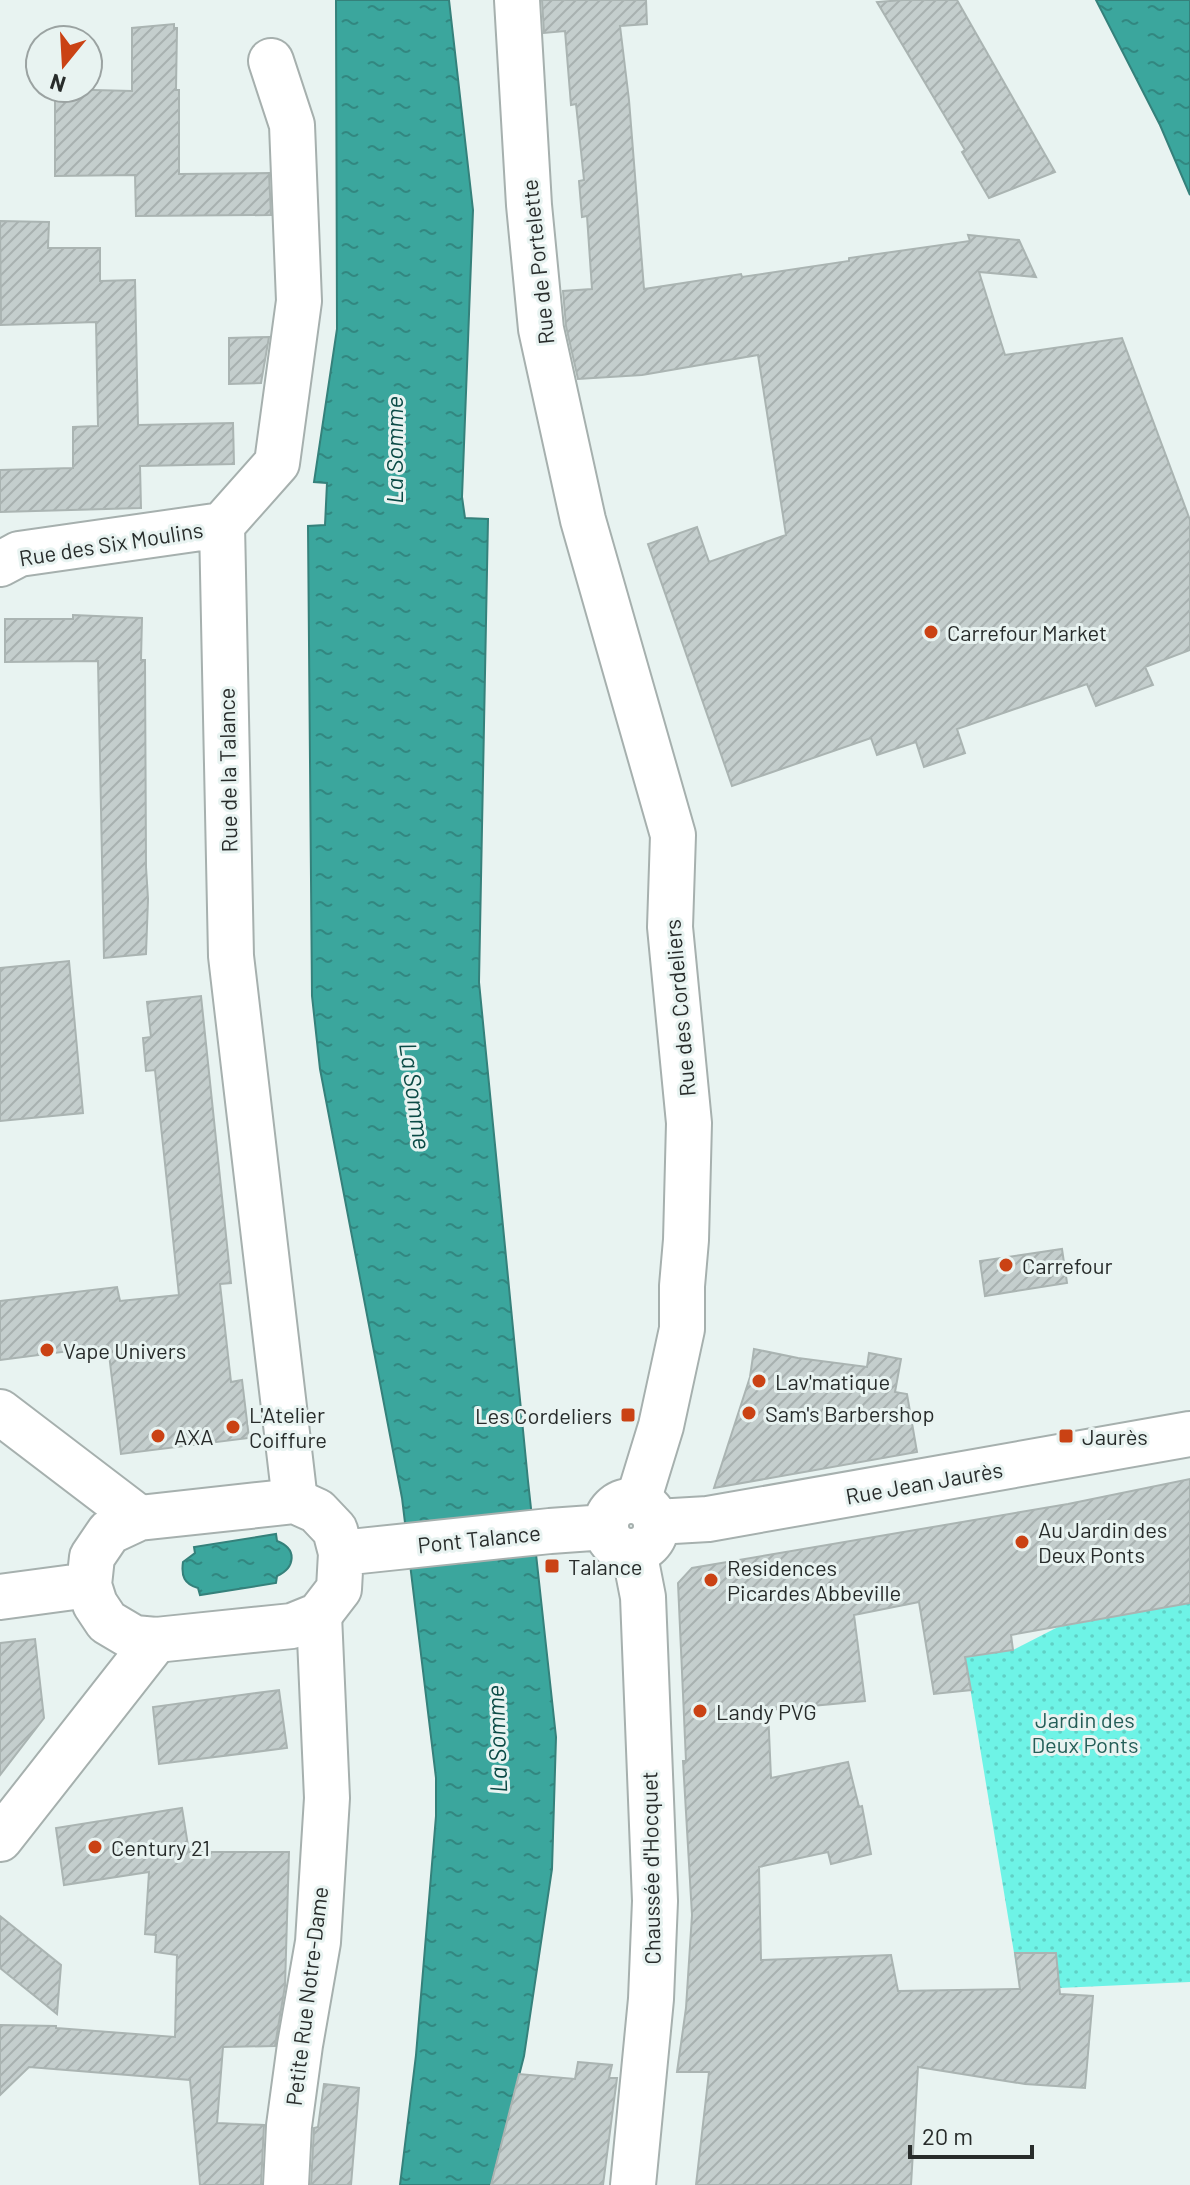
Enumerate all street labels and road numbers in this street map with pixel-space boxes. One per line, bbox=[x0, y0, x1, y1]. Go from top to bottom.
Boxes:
street label: Rue de Portelette bbox=[515, 178, 559, 346]
street label: Rue des Six Moulins bbox=[17, 516, 205, 570]
street label: Rue de la Talance bbox=[213, 687, 241, 853]
street label: Rue des Cordeliers bbox=[658, 918, 700, 1098]
street label: Rue Jean Jaurès bbox=[843, 1455, 1005, 1509]
street label: Pont Talance bbox=[416, 1519, 542, 1557]
street label: Chaussée d'Hocquet bbox=[635, 1771, 665, 1965]
street label: Petite Rue Notre-Dame bbox=[280, 1885, 332, 2107]

